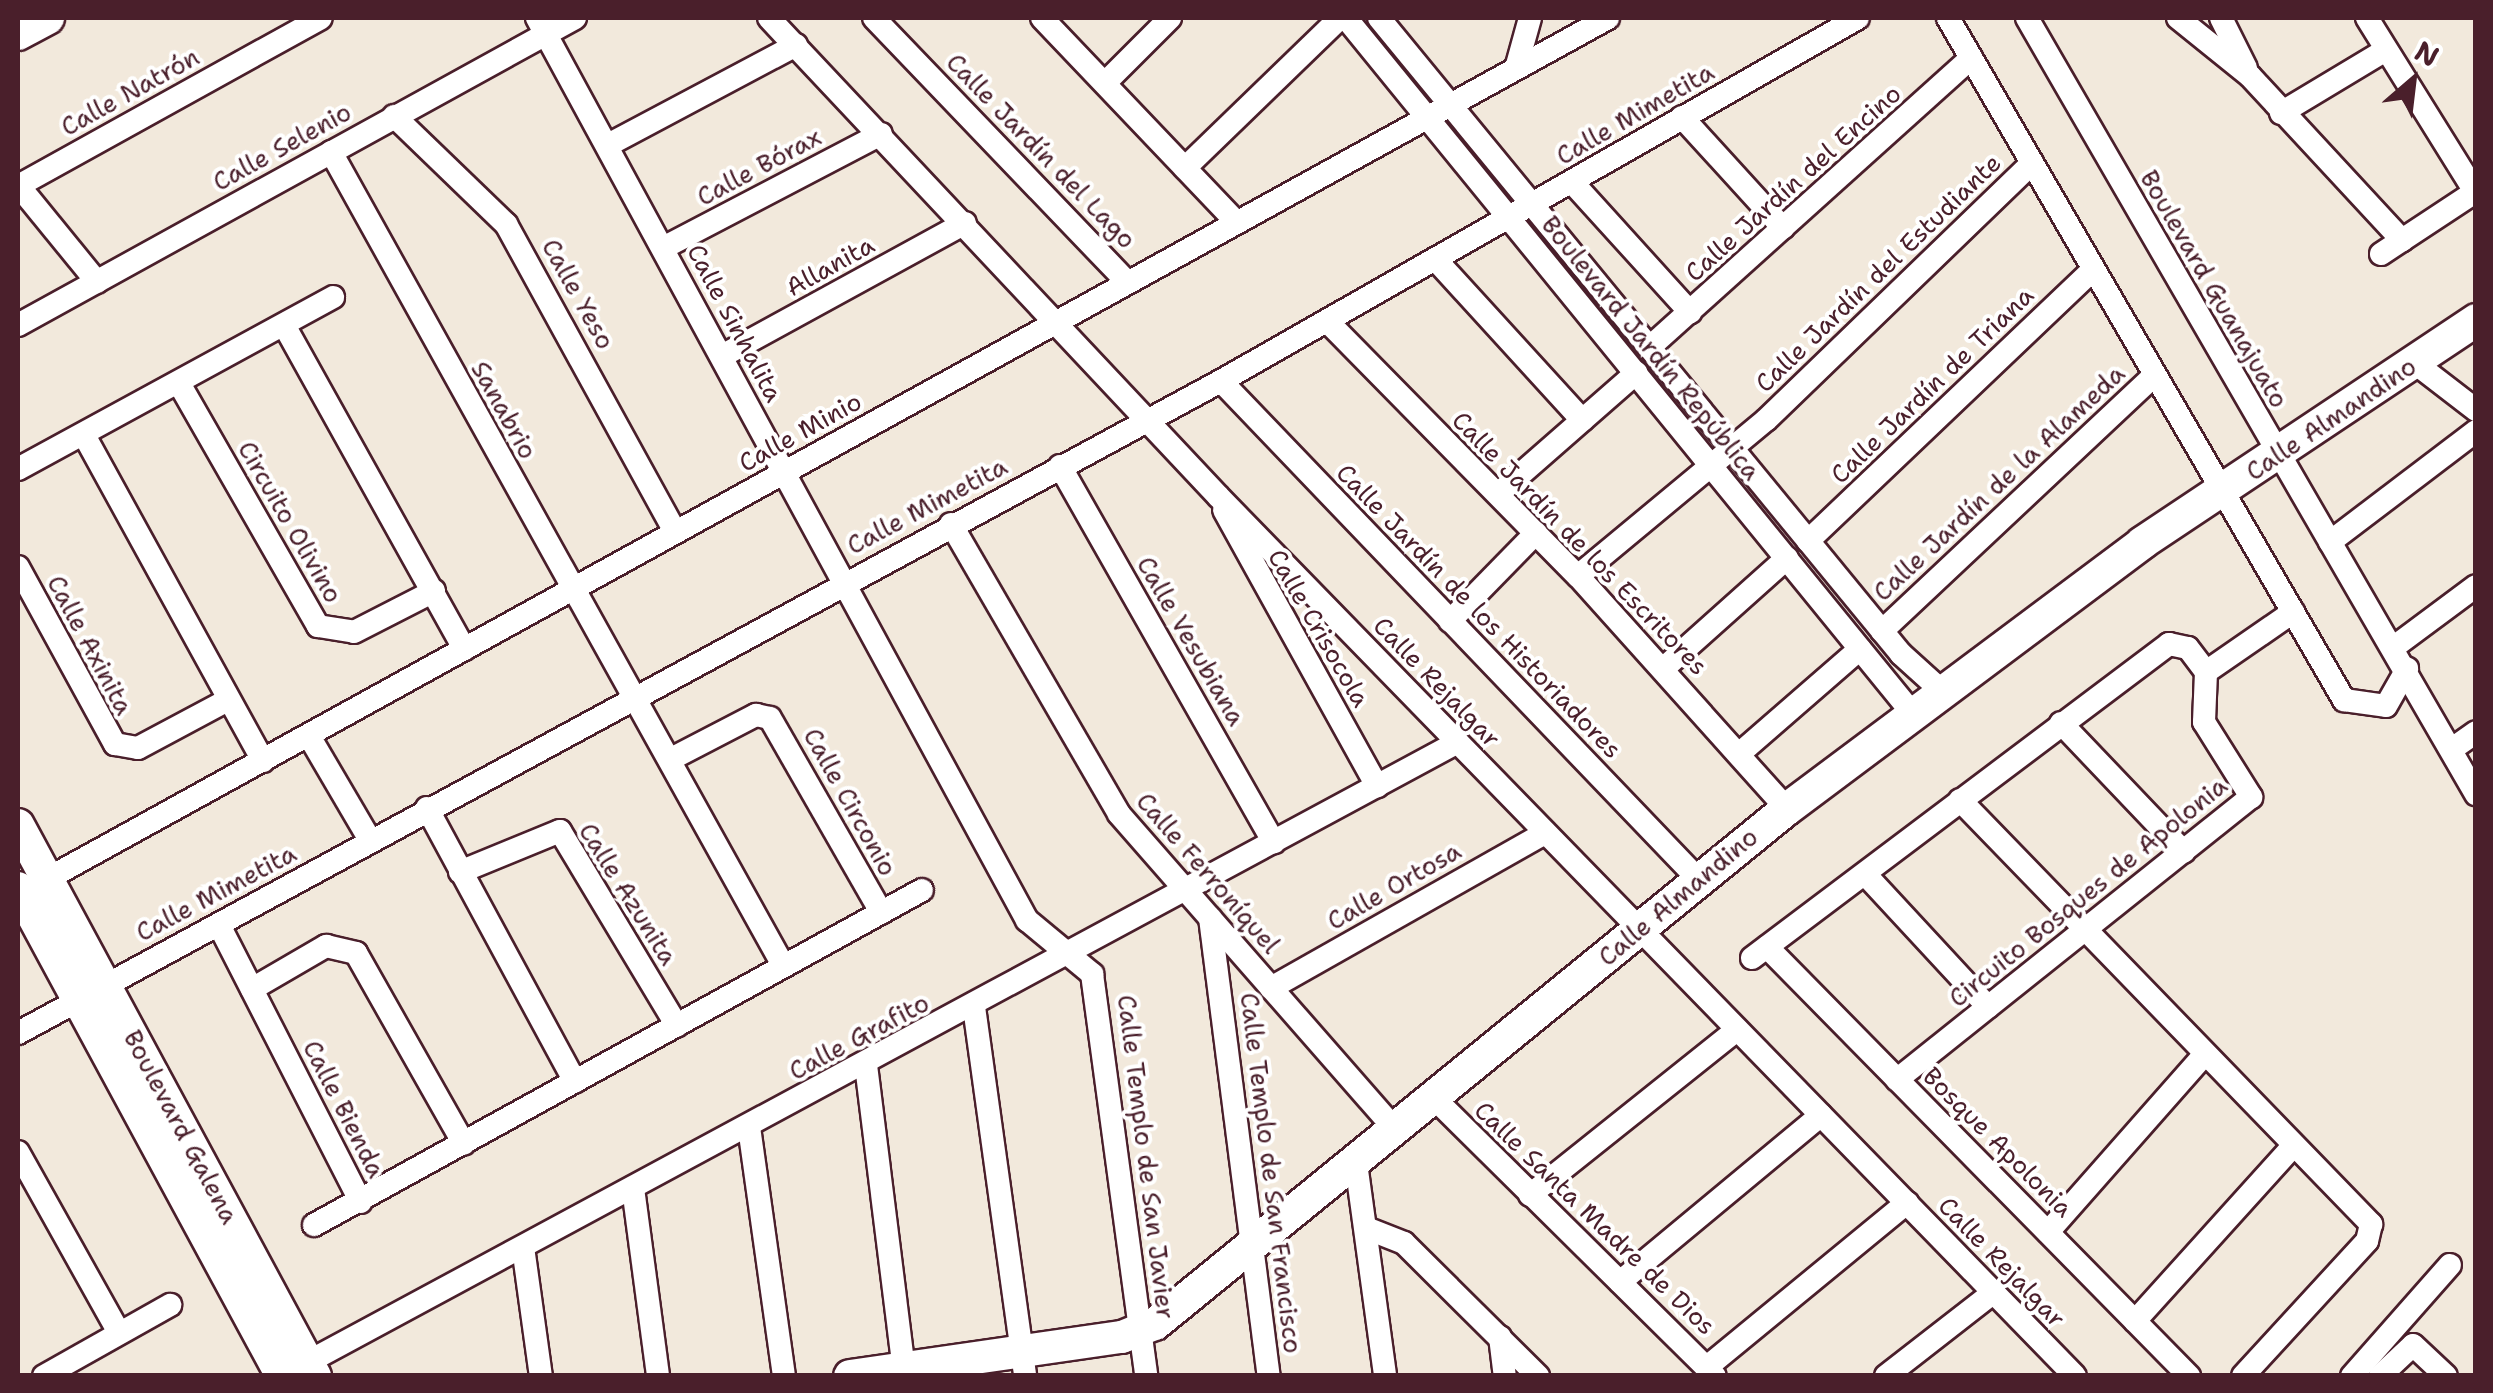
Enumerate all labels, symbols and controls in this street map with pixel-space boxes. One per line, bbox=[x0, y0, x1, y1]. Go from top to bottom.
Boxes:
north arrow bbox=[2363, 30, 2463, 130]
text: N bbox=[2408, 32, 2446, 75]
street label: Calle Natrón bbox=[56, 42, 204, 142]
street label: Calle Jardín del Lago bbox=[940, 47, 1142, 255]
street label: Calle Mimetita bbox=[1551, 57, 1719, 171]
street label: Calle Jardín del Encino bbox=[1679, 78, 1907, 288]
street label: Calle Selenio bbox=[208, 97, 356, 197]
street label: Calle Bórax bbox=[692, 122, 826, 212]
street label: Calle Jardín del Estudiante bbox=[1749, 148, 2007, 398]
street label: Boulevard Guanajuato bbox=[2134, 165, 2294, 413]
street label: Boulevard Jardín República bbox=[1535, 210, 1767, 486]
street label: Allanita bbox=[781, 230, 879, 302]
street label: Calle Yeso bbox=[535, 234, 621, 354]
street label: Calle Sinhalita bbox=[681, 239, 789, 407]
street label: Calle Jardín de Triana bbox=[1824, 280, 2040, 490]
street label: Calle Almandino bbox=[2240, 351, 2422, 487]
street label: Sanabrio bbox=[465, 356, 543, 464]
street label: Calle Jardín de la Alameda bbox=[1867, 359, 2131, 607]
street label: Calle Minio bbox=[733, 386, 867, 478]
street label: Calle Jardín de los Escritores bbox=[1446, 405, 1714, 681]
street label: Circuito Olivino bbox=[232, 436, 348, 608]
street label: Calle Mimetita bbox=[842, 451, 1012, 561]
street label: Calle Jardín de los Historiadores bbox=[1330, 458, 1628, 764]
street label: Calle Crisocola bbox=[1262, 544, 1376, 712]
street label: Calle Vesubiana bbox=[1130, 551, 1252, 731]
street label: Calle Axinita bbox=[41, 570, 139, 720]
street label: Calle Rejalgar bbox=[1367, 611, 1507, 753]
street label: Calle Circonio bbox=[797, 723, 903, 881]
street label: Circuito Bosques de Apolonia bbox=[1943, 771, 2233, 1013]
street label: Calle Ferroníquel bbox=[1130, 786, 1286, 960]
street label: Calle Azunita bbox=[572, 817, 684, 971]
street label: Calle Almandino bbox=[1592, 822, 1764, 972]
street label: Calle Ortosa bbox=[1322, 836, 1466, 936]
street label: Calle Mimetita bbox=[131, 838, 301, 948]
street label: Calle Grafito bbox=[784, 988, 934, 1086]
street label: Calle Templo de San Francisco bbox=[1234, 991, 1308, 1355]
street label: Calle Templo de San Javier bbox=[1111, 993, 1181, 1321]
street label: Boulevard Galena bbox=[117, 1025, 245, 1229]
street label: Calle Bienda bbox=[297, 1035, 391, 1183]
street label: Bosque Apolonia bbox=[1917, 1061, 2079, 1223]
street label: Calle Santa Madre de Dios bbox=[1468, 1095, 1722, 1341]
street label: Calle Rejalgar bbox=[1932, 1191, 2072, 1333]

